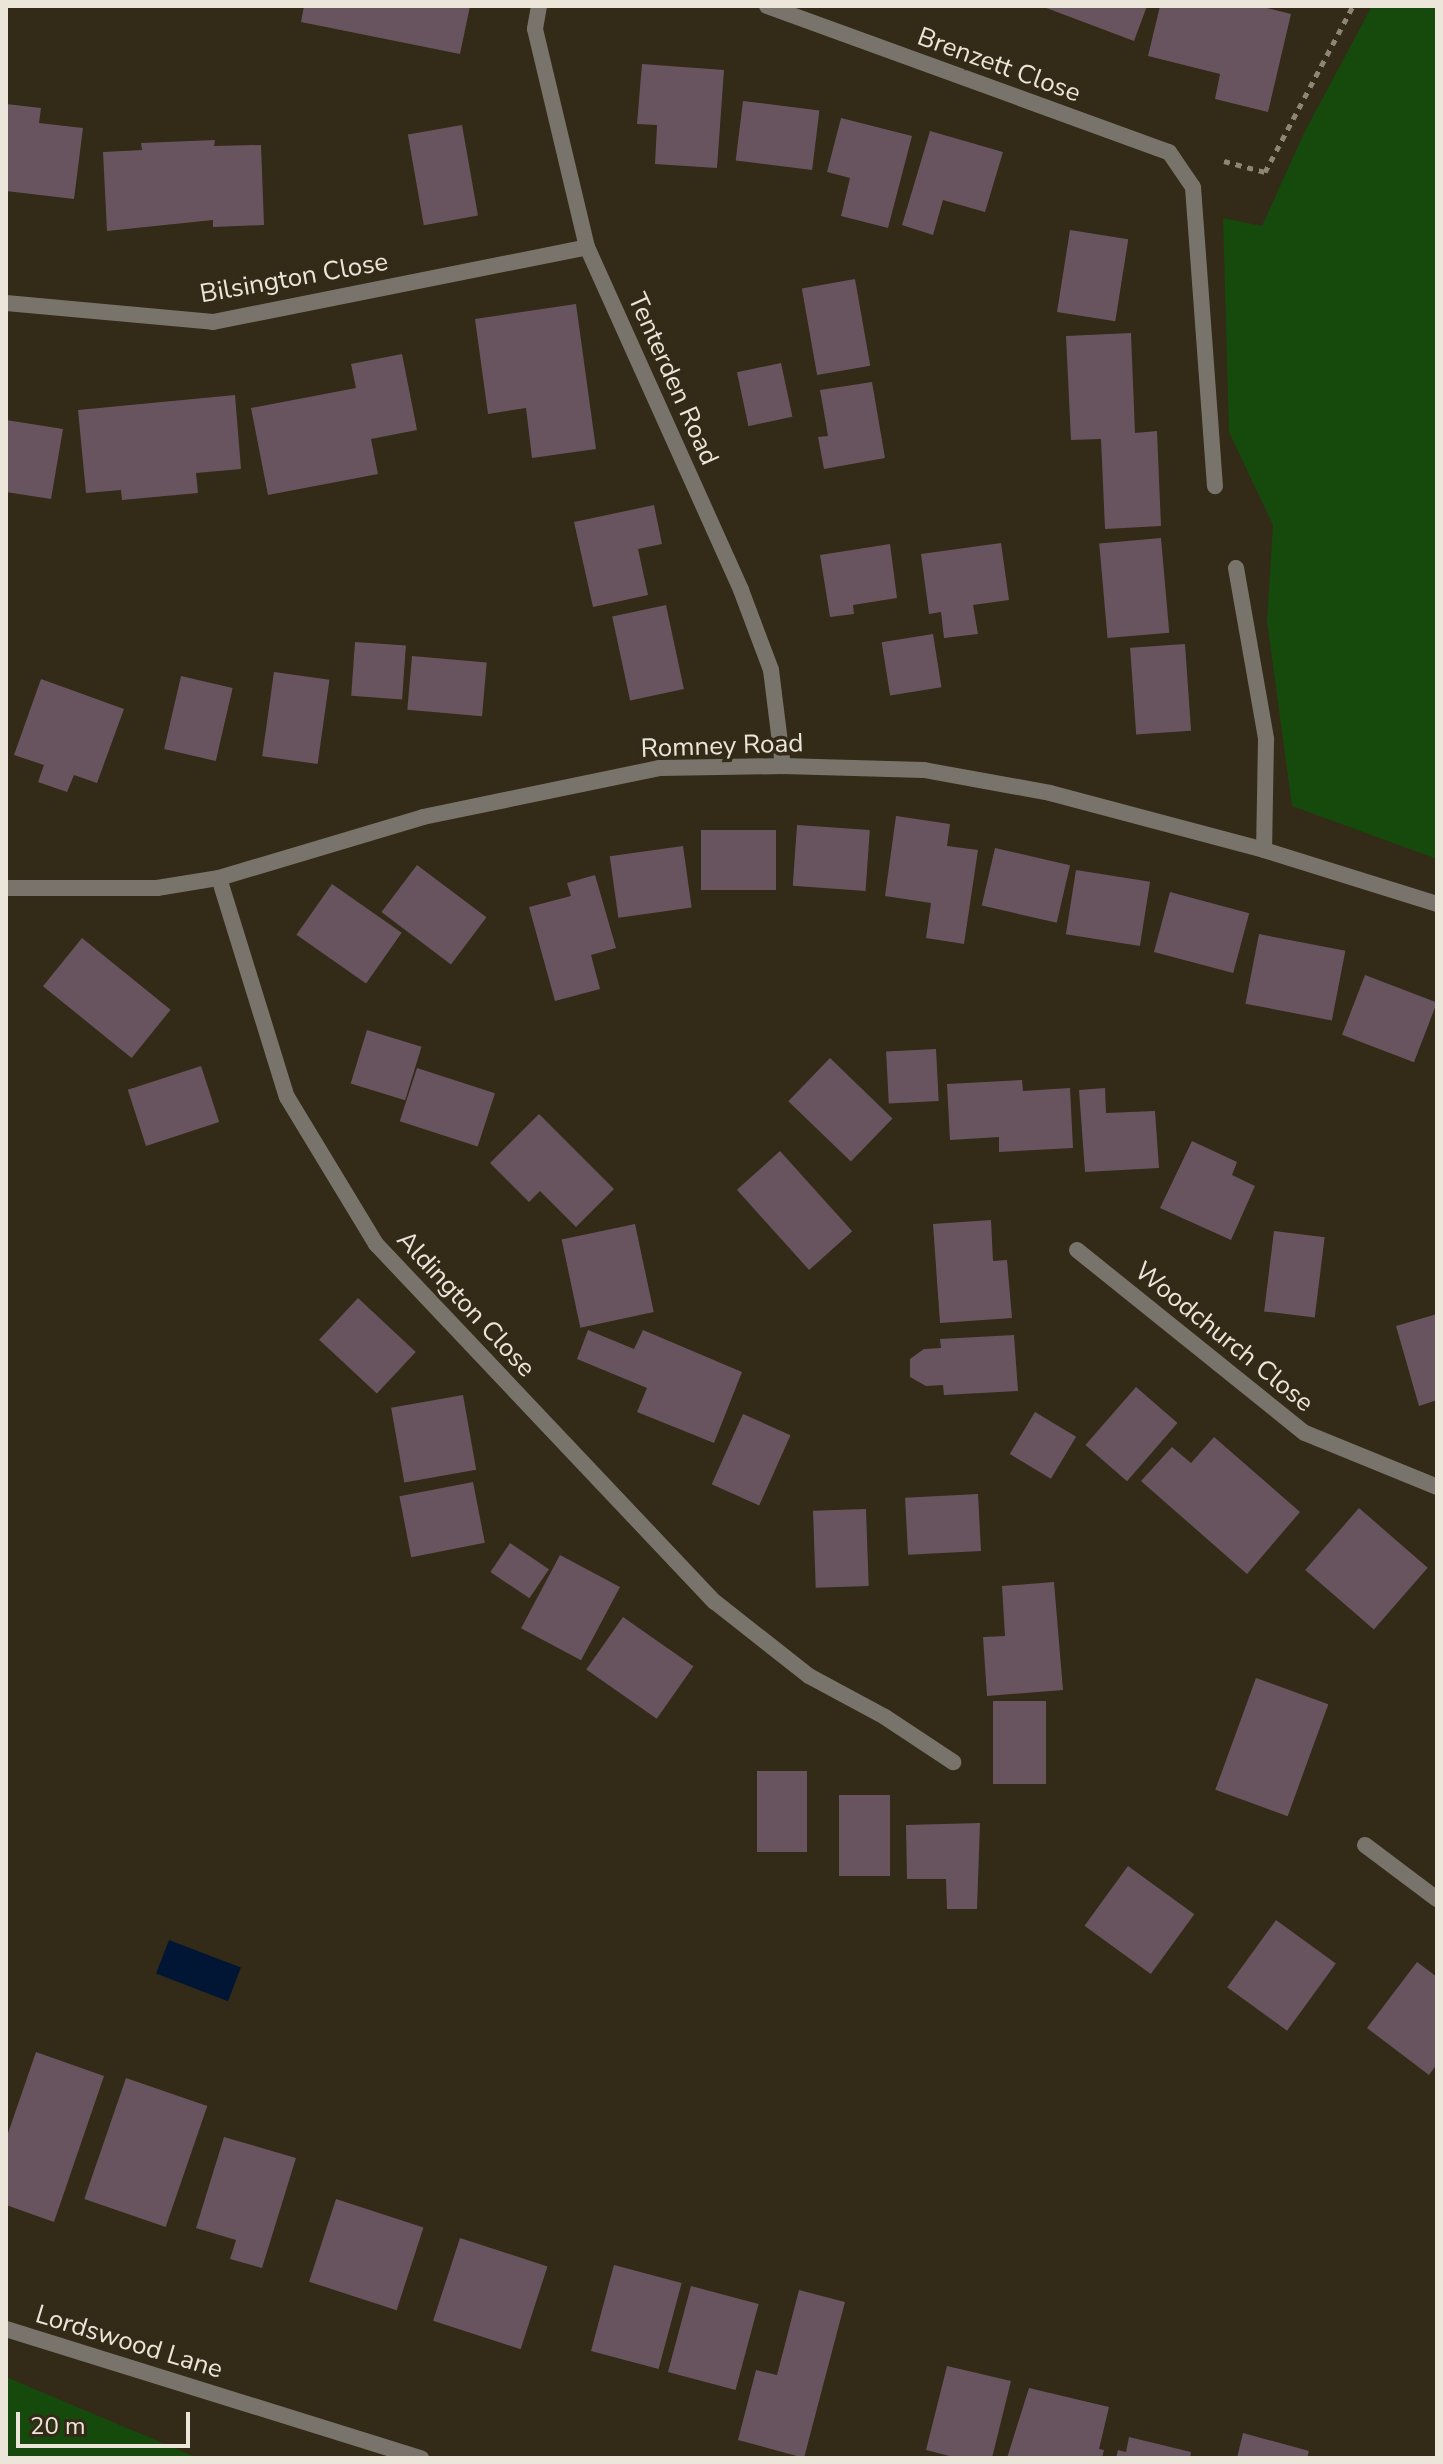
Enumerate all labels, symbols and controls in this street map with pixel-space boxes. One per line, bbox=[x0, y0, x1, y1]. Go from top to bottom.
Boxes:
street label: Brenzett Close bbox=[913, 21, 1085, 109]
street label: Bilsington Close bbox=[198, 246, 390, 310]
street label: Tenterden Road bbox=[621, 288, 725, 470]
street label: Romney Road bbox=[640, 728, 804, 764]
street label: Aldington Close bbox=[390, 1224, 542, 1384]
street label: Woodchurch Close bbox=[1128, 1255, 1320, 1419]
street label: Lordswood Lane bbox=[32, 2299, 226, 2385]
scale bar bbox=[20, 2396, 194, 2446]
text: 20 m bbox=[30, 2410, 86, 2442]

